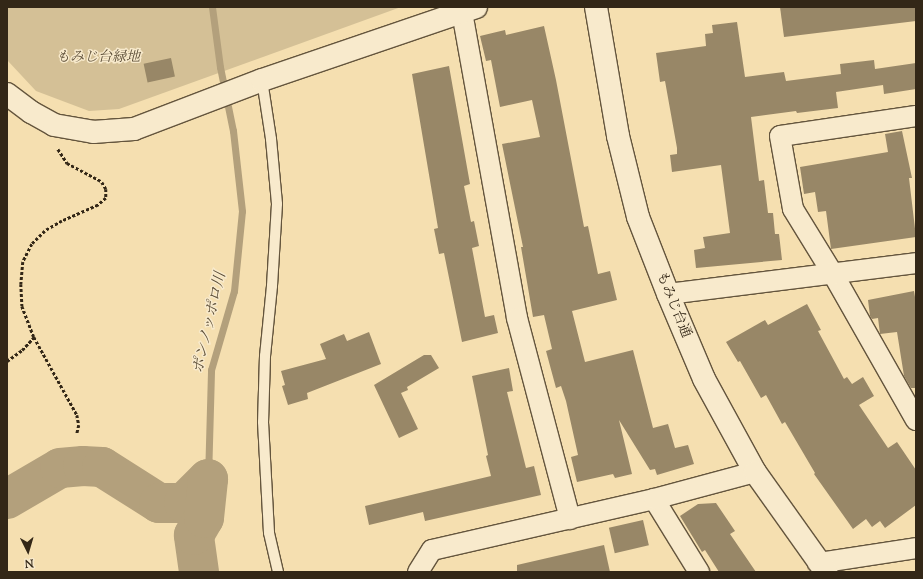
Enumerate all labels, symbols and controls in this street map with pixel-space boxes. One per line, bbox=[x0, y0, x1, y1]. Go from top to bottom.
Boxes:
park label: もみじ台緑地 bbox=[56, 50, 140, 66]
street label: もみじ台通 bbox=[652, 269, 694, 341]
water label: ポンノッポロ川 bbox=[189, 270, 231, 376]
north arrow bbox=[8, 531, 48, 571]
text: N bbox=[24, 555, 34, 571]

